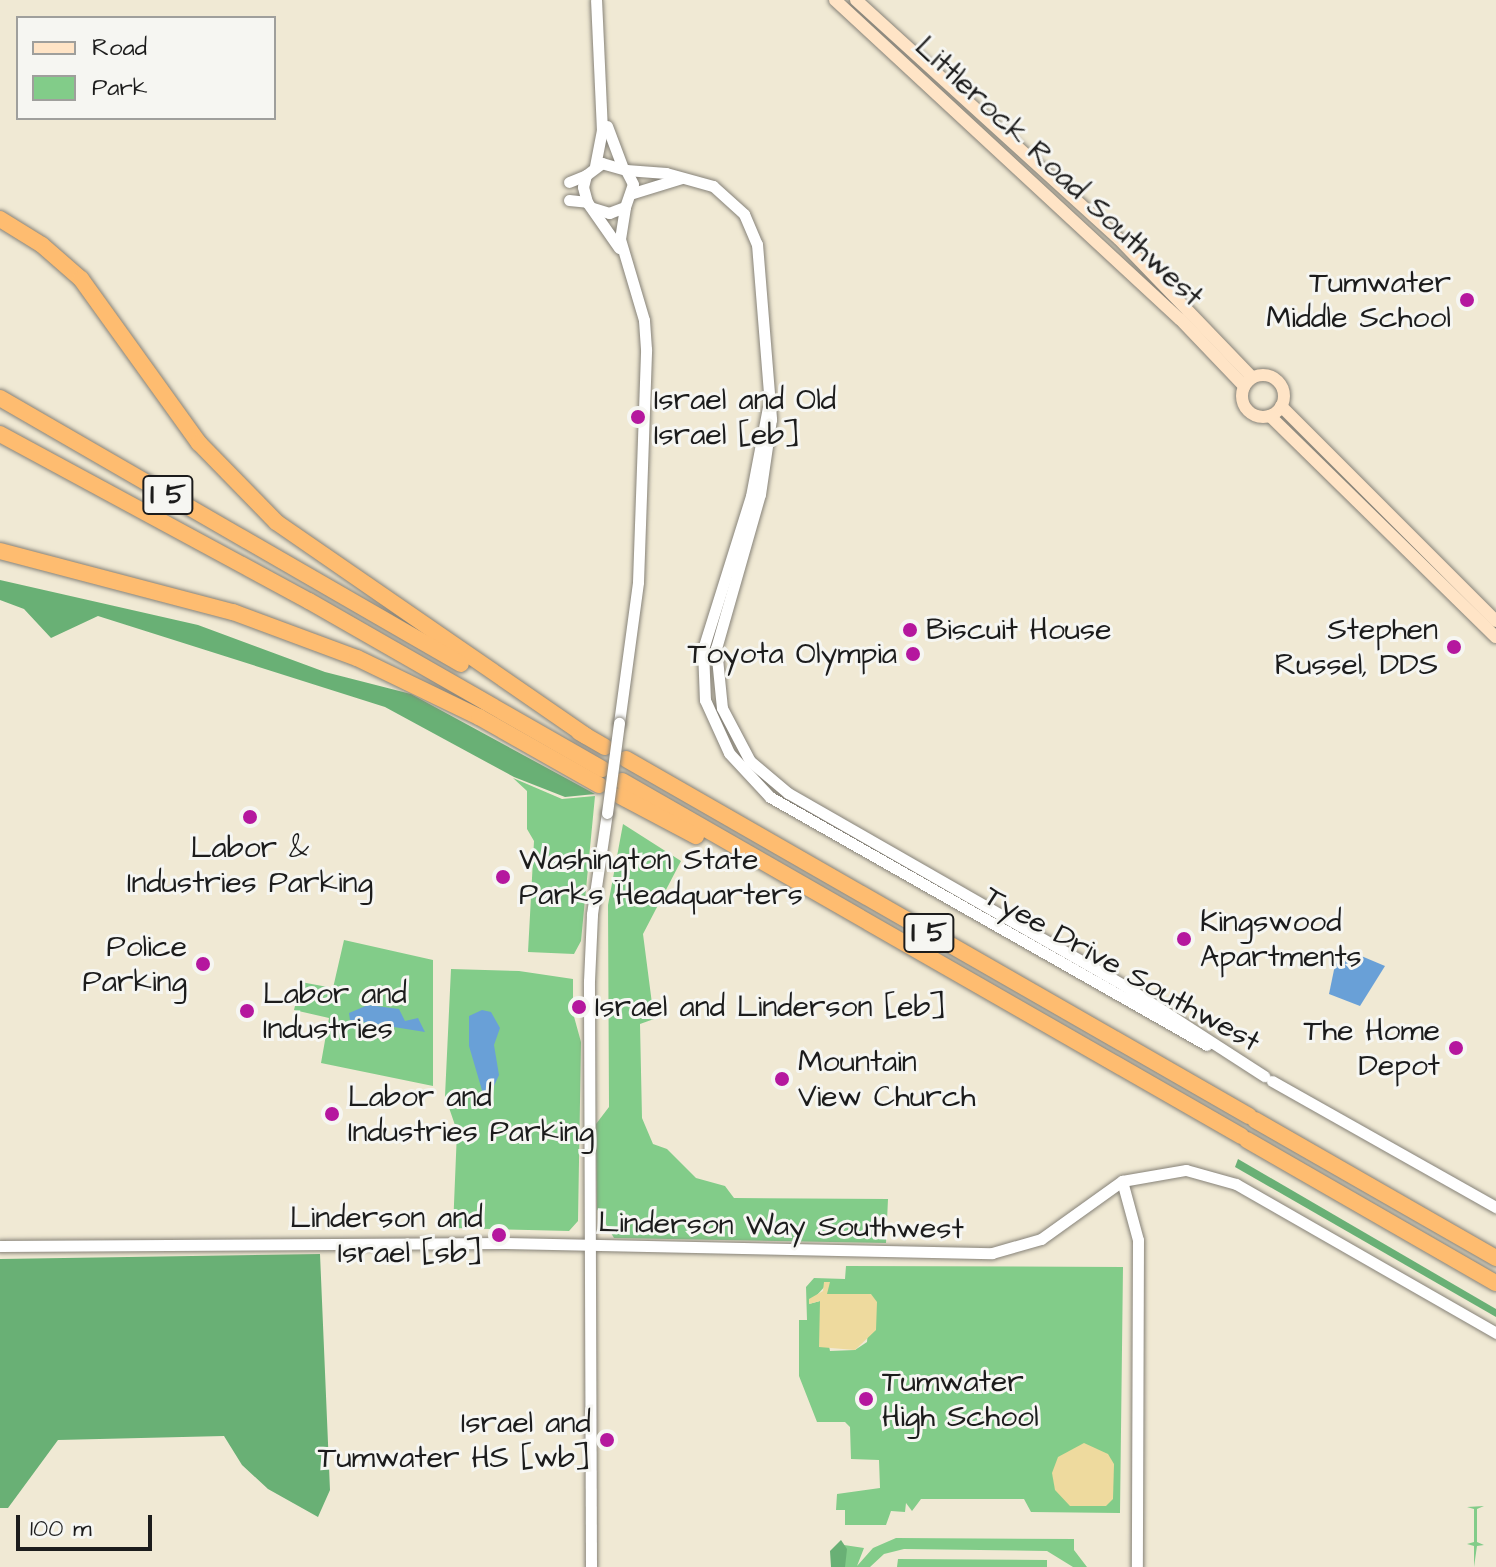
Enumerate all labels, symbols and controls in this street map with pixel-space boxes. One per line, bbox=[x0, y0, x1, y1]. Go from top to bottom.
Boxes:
legend bbox=[16, 16, 276, 120]
street label: Littlerock Road Southwest bbox=[908, 29, 1210, 315]
text: Road bbox=[92, 31, 147, 65]
text: Park bbox=[92, 71, 148, 105]
place label: Tumwater Middle School bbox=[1266, 265, 1451, 336]
marker: Tumwater Middle School bbox=[1458, 291, 1476, 309]
place label: Israel and Old Israel [eb] bbox=[654, 382, 836, 452]
marker: Israel and Old Israel [eb] bbox=[629, 408, 647, 426]
road number: I 5 bbox=[142, 471, 194, 519]
place label: Biscuit House bbox=[926, 612, 1111, 648]
place label: Stephen Russel, DDS bbox=[1275, 612, 1438, 682]
marker: Biscuit House bbox=[901, 621, 919, 639]
place label: Toyota Olympia bbox=[688, 636, 897, 672]
marker: Stephen Russel, DDS bbox=[1445, 638, 1463, 656]
marker: Toyota Olympia bbox=[904, 645, 922, 663]
marker: Labor & Industries Parking bbox=[241, 808, 259, 826]
place label: Labor & Industries Parking bbox=[127, 830, 373, 900]
place label: Washington State Parks Headquarters bbox=[519, 842, 803, 912]
marker: Washington State Parks Headquarters bbox=[494, 868, 512, 886]
street label: Tyee Drive Southwest bbox=[978, 878, 1266, 1060]
place label: Kingswood Apartments bbox=[1200, 904, 1362, 974]
road number: I 5 bbox=[903, 909, 955, 957]
place label: Police Parking bbox=[83, 929, 187, 1000]
marker: Kingswood Apartments bbox=[1175, 930, 1193, 948]
marker: Police Parking bbox=[194, 955, 212, 973]
place label: Labor and Industries bbox=[263, 976, 407, 1046]
place label: Israel and Linderson [eb] bbox=[595, 989, 947, 1025]
marker: Israel and Linderson [eb] bbox=[570, 998, 588, 1016]
marker: Labor and Industries bbox=[238, 1002, 256, 1020]
place label: The Home Depot bbox=[1304, 1013, 1440, 1084]
marker: The Home Depot bbox=[1447, 1039, 1465, 1057]
place label: Mountain View Church bbox=[798, 1044, 976, 1114]
marker: Mountain View Church bbox=[773, 1070, 791, 1088]
place label: Labor and Industries Parking bbox=[348, 1079, 594, 1150]
marker: Labor and Industries Parking bbox=[323, 1105, 341, 1123]
place label: Linderson and Israel [sb] bbox=[290, 1200, 483, 1270]
street label: Linderson Way Southwest bbox=[598, 1205, 964, 1247]
marker: Linderson and Israel [sb] bbox=[490, 1226, 508, 1244]
place label: Tumwater High School bbox=[882, 1364, 1039, 1434]
marker: Tumwater High School bbox=[857, 1390, 875, 1408]
place label: Israel and Tumwater HS [wb] bbox=[318, 1405, 591, 1476]
marker: Israel and Tumwater HS [wb] bbox=[598, 1431, 616, 1449]
scale bar bbox=[20, 1499, 156, 1549]
text: 100 m bbox=[30, 1512, 92, 1546]

